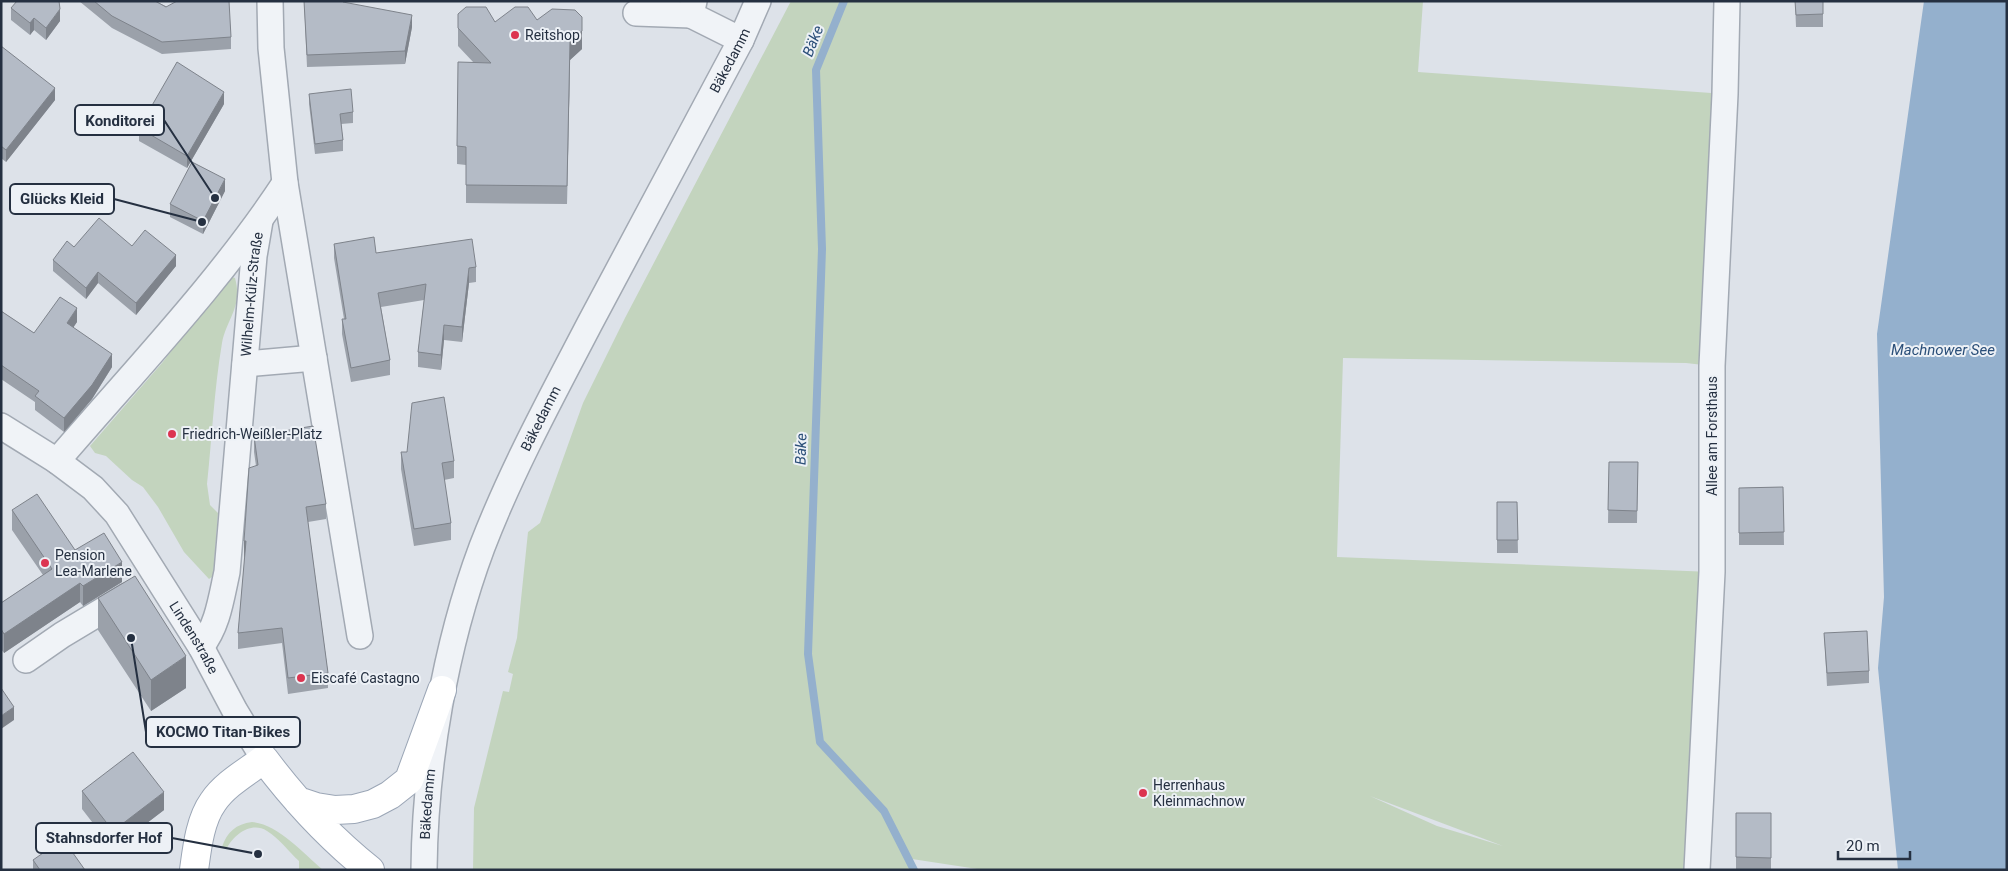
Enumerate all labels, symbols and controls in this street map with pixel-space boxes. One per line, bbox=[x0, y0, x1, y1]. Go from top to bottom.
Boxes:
water label: Bäke bbox=[799, 23, 827, 59]
street label: Bäkedamm bbox=[706, 26, 753, 96]
place label: Reitshop bbox=[525, 27, 580, 43]
marker: Reitshop bbox=[509, 29, 521, 41]
callout: Konditorei bbox=[75, 105, 164, 135]
text: Konditorei bbox=[85, 112, 155, 130]
callout: Glücks Kleid bbox=[10, 184, 114, 214]
text: Glücks Kleid bbox=[20, 190, 104, 208]
street label: Wilhelm-Külz-Straße bbox=[237, 231, 266, 357]
water label: Machnower See bbox=[1891, 341, 1995, 359]
street label: Allee am Forsthaus bbox=[1704, 376, 1720, 496]
street label: Bäkedamm bbox=[517, 383, 564, 454]
place label: Friedrich-Weißler-Platz bbox=[182, 426, 322, 442]
marker: Friedrich-Weißler-Platz bbox=[166, 428, 178, 440]
water label: Bäke bbox=[791, 432, 811, 465]
place label: Pension Lea-Marlene bbox=[55, 547, 132, 579]
marker: Pension Lea-Marlene bbox=[39, 557, 51, 569]
street label: Lindenstraße bbox=[166, 598, 222, 676]
place label: Eiscafé Castagno bbox=[311, 670, 420, 686]
marker: Eiscafé Castagno bbox=[295, 672, 307, 684]
callout: KOCMO Titan-Bikes bbox=[146, 717, 300, 747]
text: KOCMO Titan-Bikes bbox=[156, 723, 290, 741]
street label: Bäkedamm bbox=[417, 768, 438, 840]
place label: Herrenhaus Kleinmachnow bbox=[1153, 777, 1245, 809]
marker: Herrenhaus Kleinmachnow bbox=[1137, 787, 1149, 799]
callout: Stahnsdorfer Hof bbox=[36, 823, 172, 853]
scale bar bbox=[1838, 828, 1910, 860]
text: Stahnsdorfer Hof bbox=[46, 829, 163, 847]
text: 20 m bbox=[1846, 837, 1880, 855]

